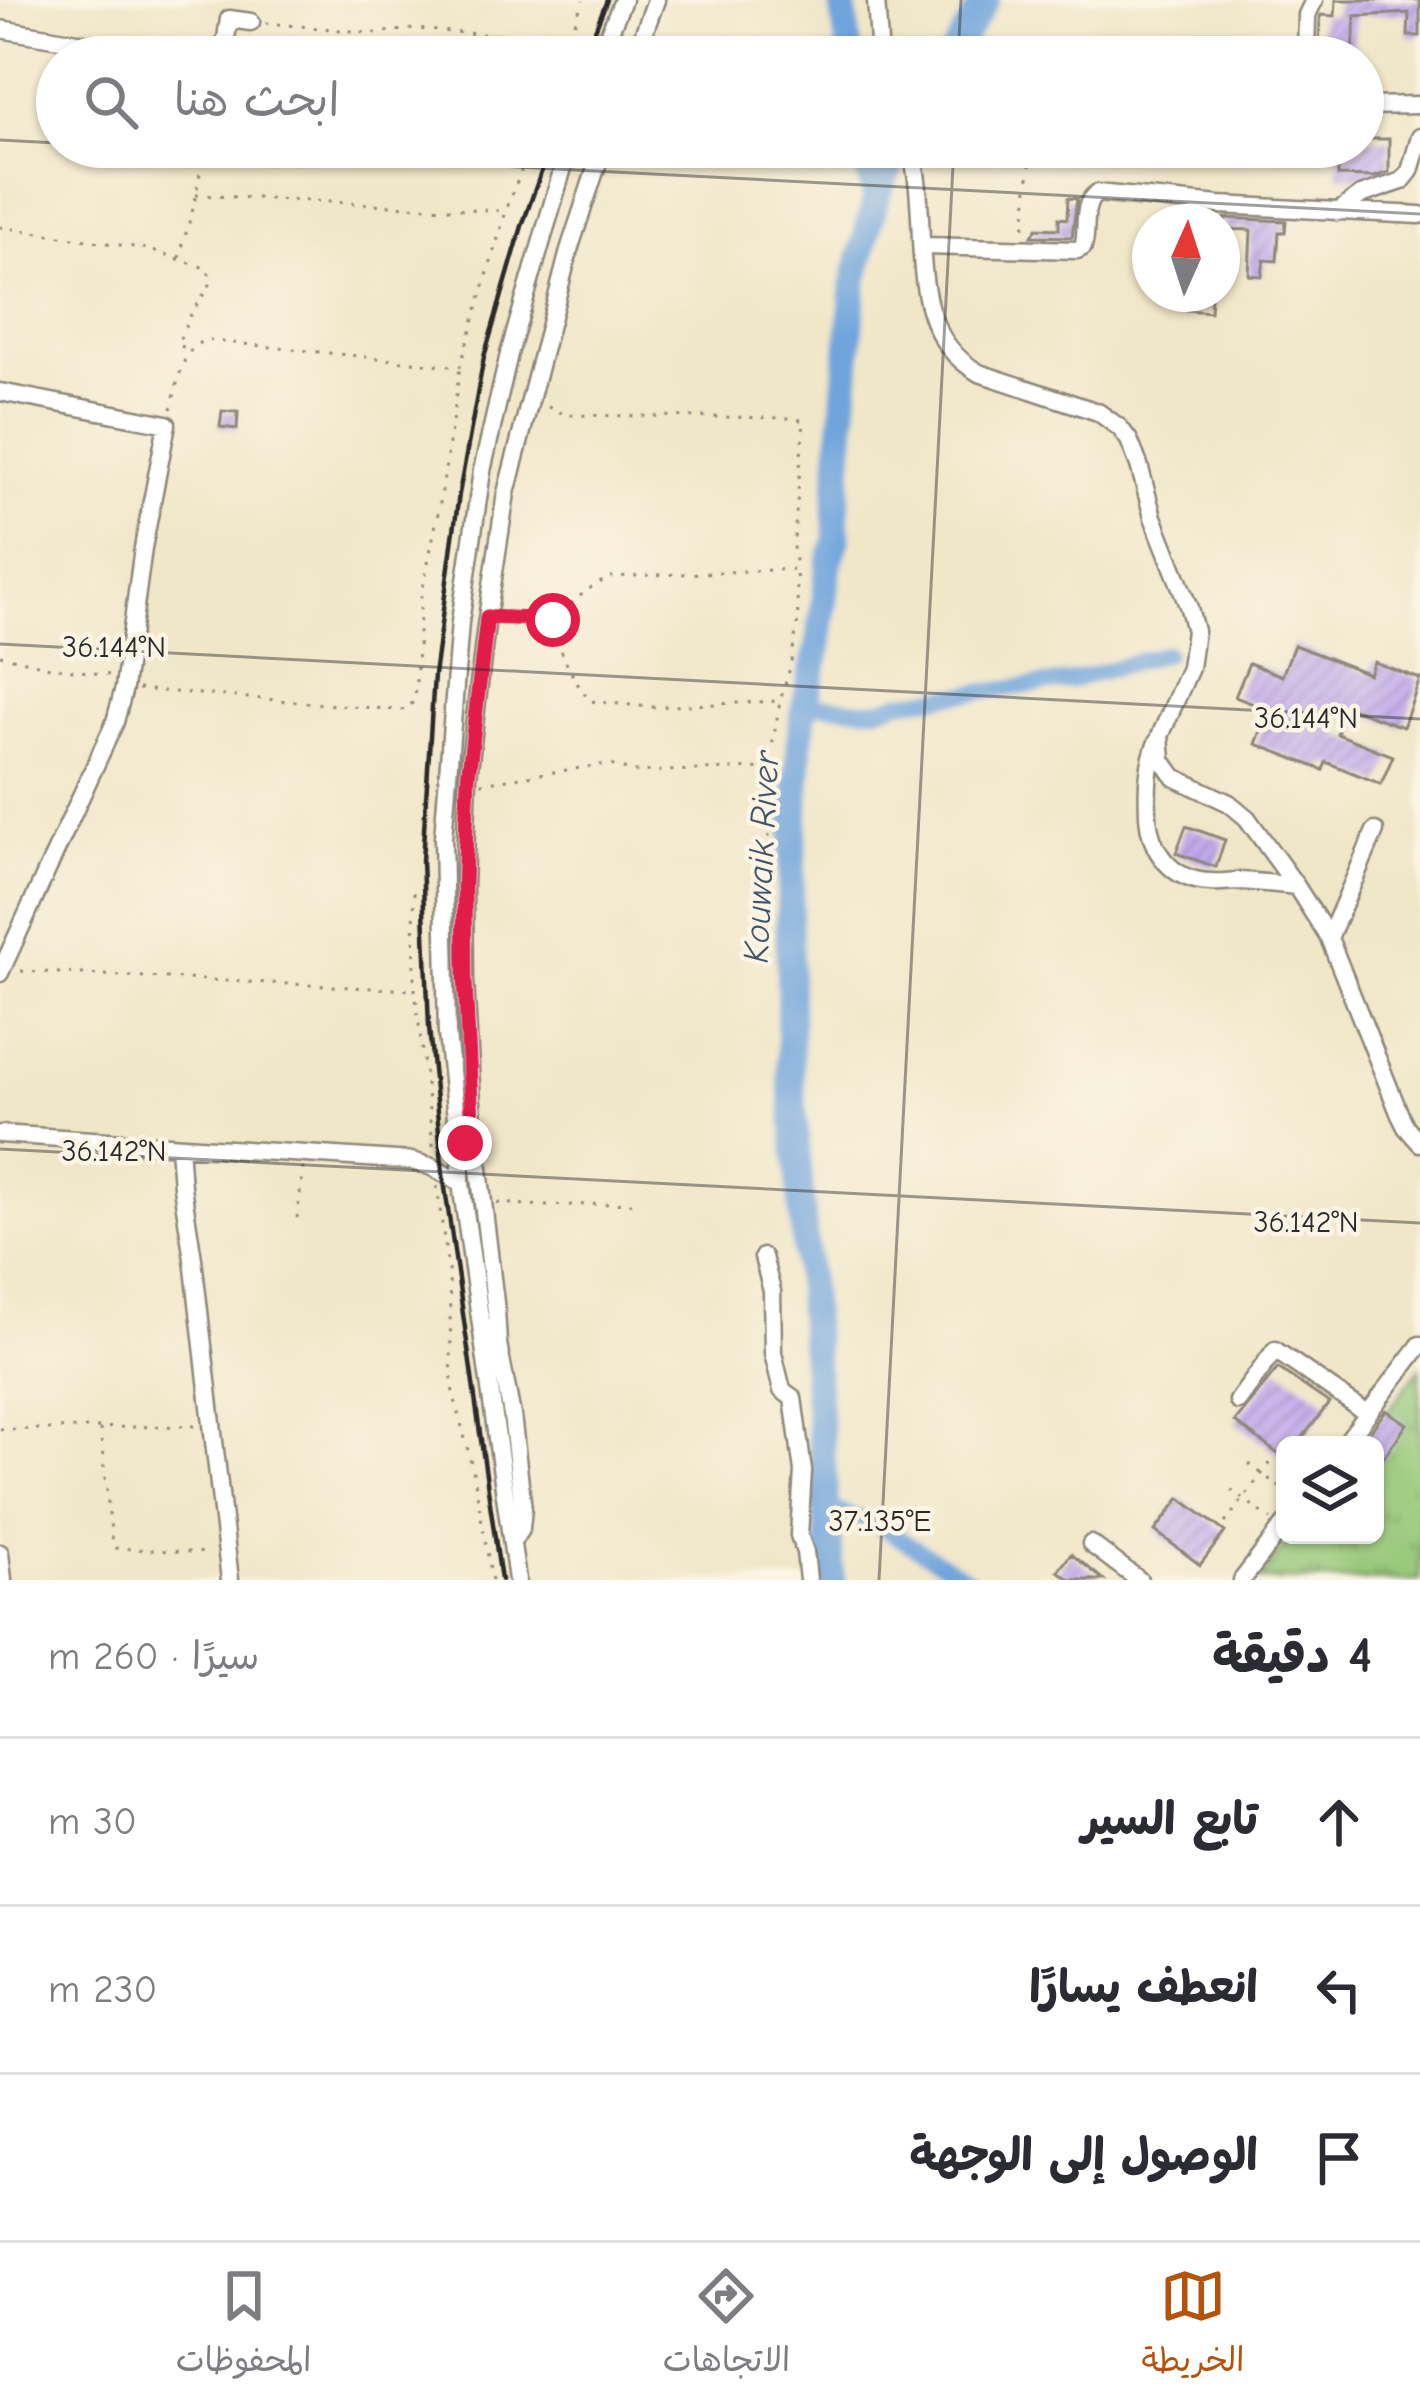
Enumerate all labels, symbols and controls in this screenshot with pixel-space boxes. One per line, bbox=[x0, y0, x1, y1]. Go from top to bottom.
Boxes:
search box bbox=[36, 36, 1384, 168]
icon: search bbox=[78, 69, 144, 135]
text: ابحث هنا bbox=[174, 74, 339, 126]
north arrow bbox=[1132, 204, 1240, 312]
route start bbox=[526, 593, 580, 647]
text: 36.144°N bbox=[62, 630, 166, 665]
text: 36.144°N bbox=[1254, 701, 1358, 736]
water label: Kouwaik River bbox=[735, 748, 788, 964]
route end bbox=[438, 1116, 492, 1170]
text: 36.142°N bbox=[61, 1134, 167, 1169]
text: 36.142°N bbox=[1253, 1205, 1359, 1240]
map controls bbox=[1276, 1436, 1384, 1544]
button: layers bbox=[1276, 1436, 1384, 1544]
text: 37.135°E bbox=[829, 1504, 931, 1539]
text: 4 دقيقة bbox=[1212, 1626, 1372, 1685]
text: سيرًا · 260 m bbox=[48, 1634, 259, 1679]
icon: ahead bbox=[1306, 1789, 1372, 1855]
text: تابع السير bbox=[1082, 1793, 1258, 1845]
text: 30 m bbox=[48, 1799, 137, 1844]
icon: left bbox=[1306, 1957, 1372, 2023]
text: انعطف يسارًا bbox=[1029, 1961, 1258, 2013]
text: 230 m bbox=[48, 1967, 157, 2012]
icon: arrive bbox=[1306, 2125, 1372, 2191]
text: الوصول إلى الوجهة bbox=[910, 2129, 1258, 2181]
tab: المحفوظات bbox=[176, 2263, 312, 2389]
tab: الاتجاهات bbox=[663, 2263, 790, 2389]
tab: الخريطة bbox=[1141, 2263, 1244, 2389]

